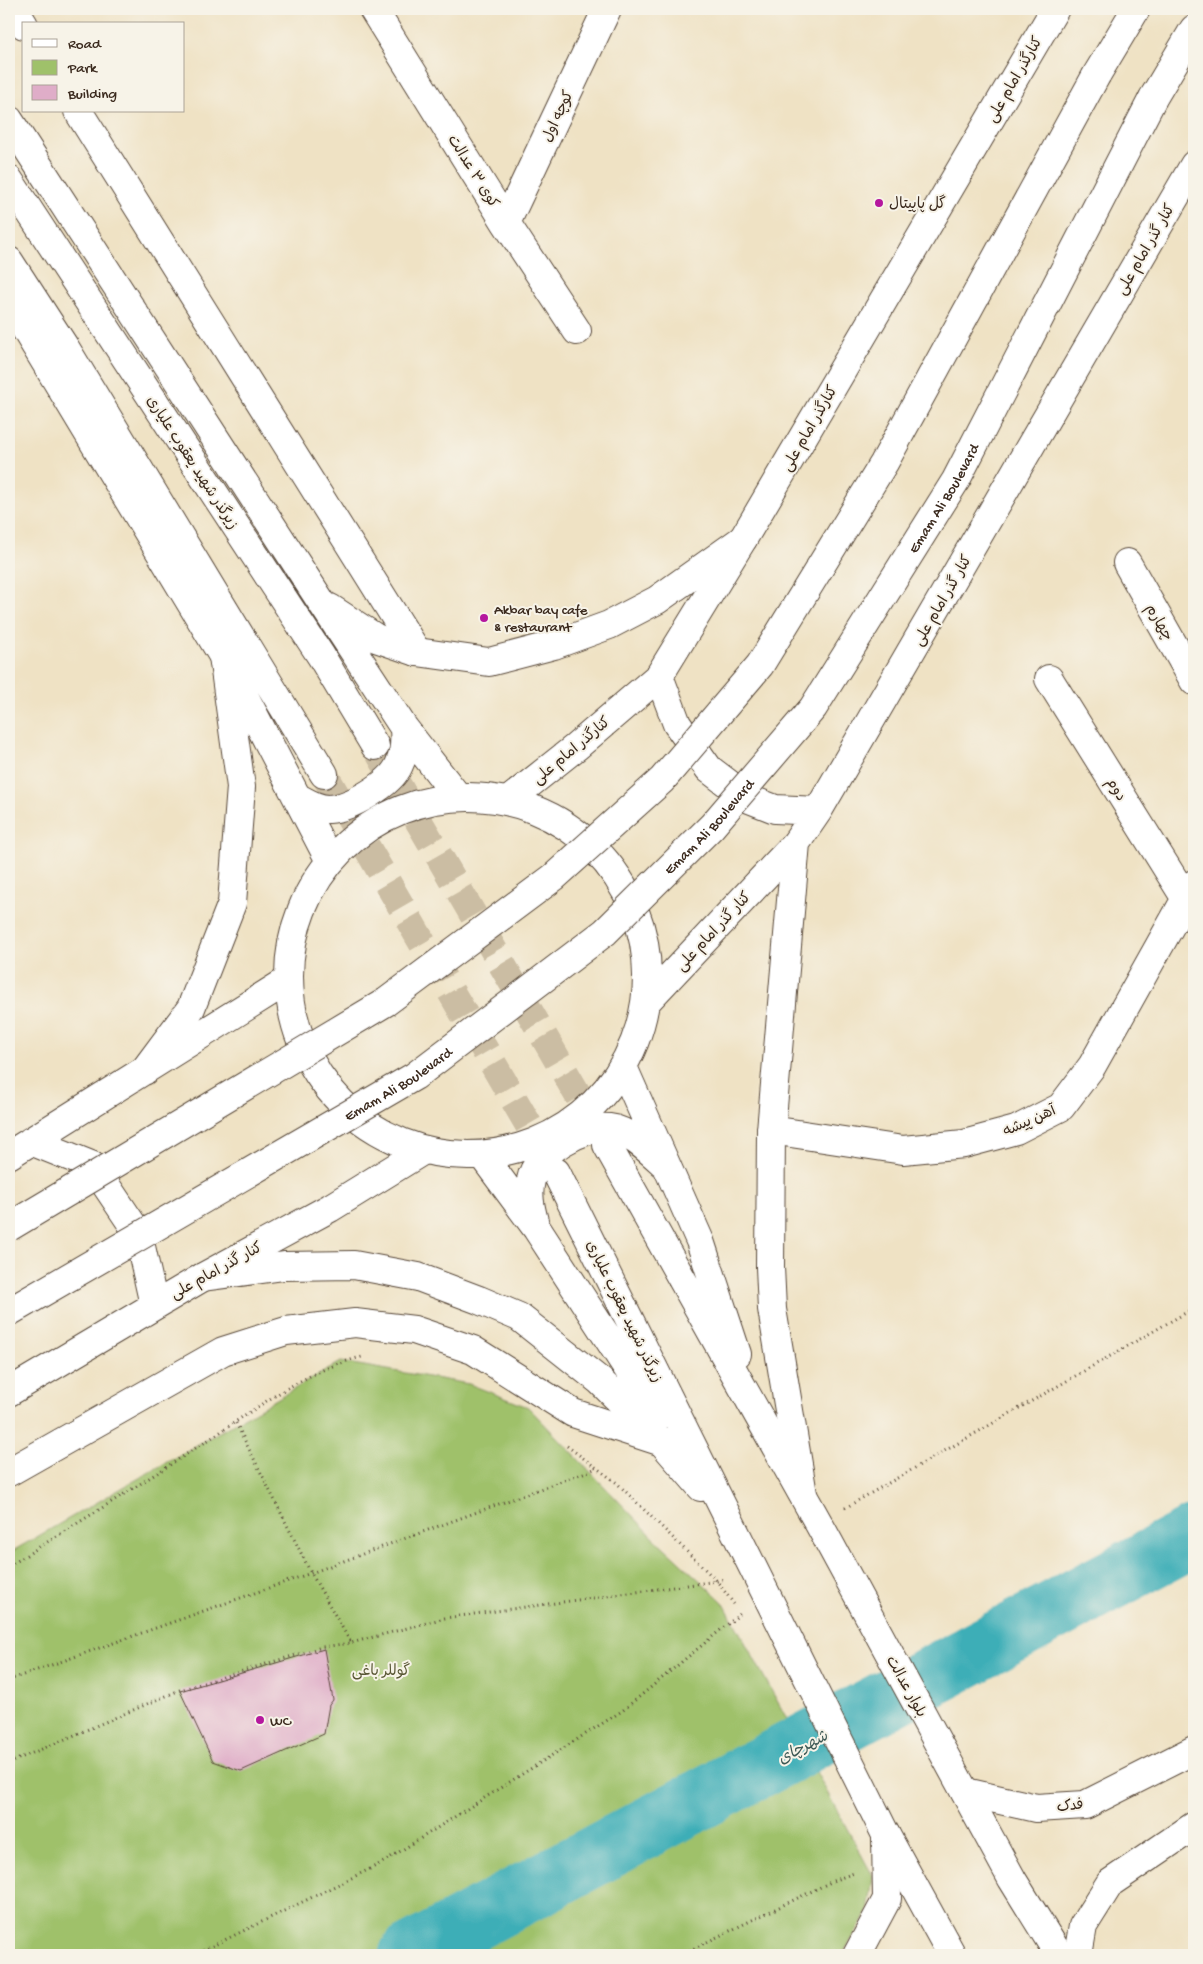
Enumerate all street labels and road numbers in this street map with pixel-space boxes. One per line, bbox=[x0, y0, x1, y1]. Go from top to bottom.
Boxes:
street label: کنارگذر امام علی bbox=[982, 33, 1048, 126]
street label: کوچه اول bbox=[539, 88, 579, 145]
street label: کوی ۳ عدالت bbox=[443, 132, 502, 212]
street label: کنار گذر امام علی bbox=[1112, 200, 1180, 299]
street label: کنارگذر امام علی bbox=[777, 382, 843, 475]
street label: زیرگذر شهید یعقوب علیاری bbox=[141, 392, 243, 533]
street label: Emam Ali Boulevard bbox=[905, 440, 985, 557]
street label: کنار گذر امام علی bbox=[909, 551, 977, 650]
street label: چهارم bbox=[1141, 601, 1176, 645]
street label: کنارگذر امام علی bbox=[528, 712, 615, 789]
street label: Emam Ali Boulevard bbox=[661, 775, 760, 879]
street label: دوم bbox=[1100, 775, 1129, 806]
street label: کنار گذر امام علی bbox=[672, 888, 756, 976]
street label: Emam Ali Boulevard bbox=[342, 1043, 457, 1126]
street label: آهن پیشه bbox=[1000, 1101, 1060, 1141]
street label: کنار گذر امام علی bbox=[167, 1237, 266, 1304]
street label: زیرگذر شهید یعقوب علیاری bbox=[581, 1237, 667, 1386]
street label: بلوار عدالت bbox=[881, 1653, 929, 1721]
street label: فدک bbox=[1056, 1796, 1085, 1818]

